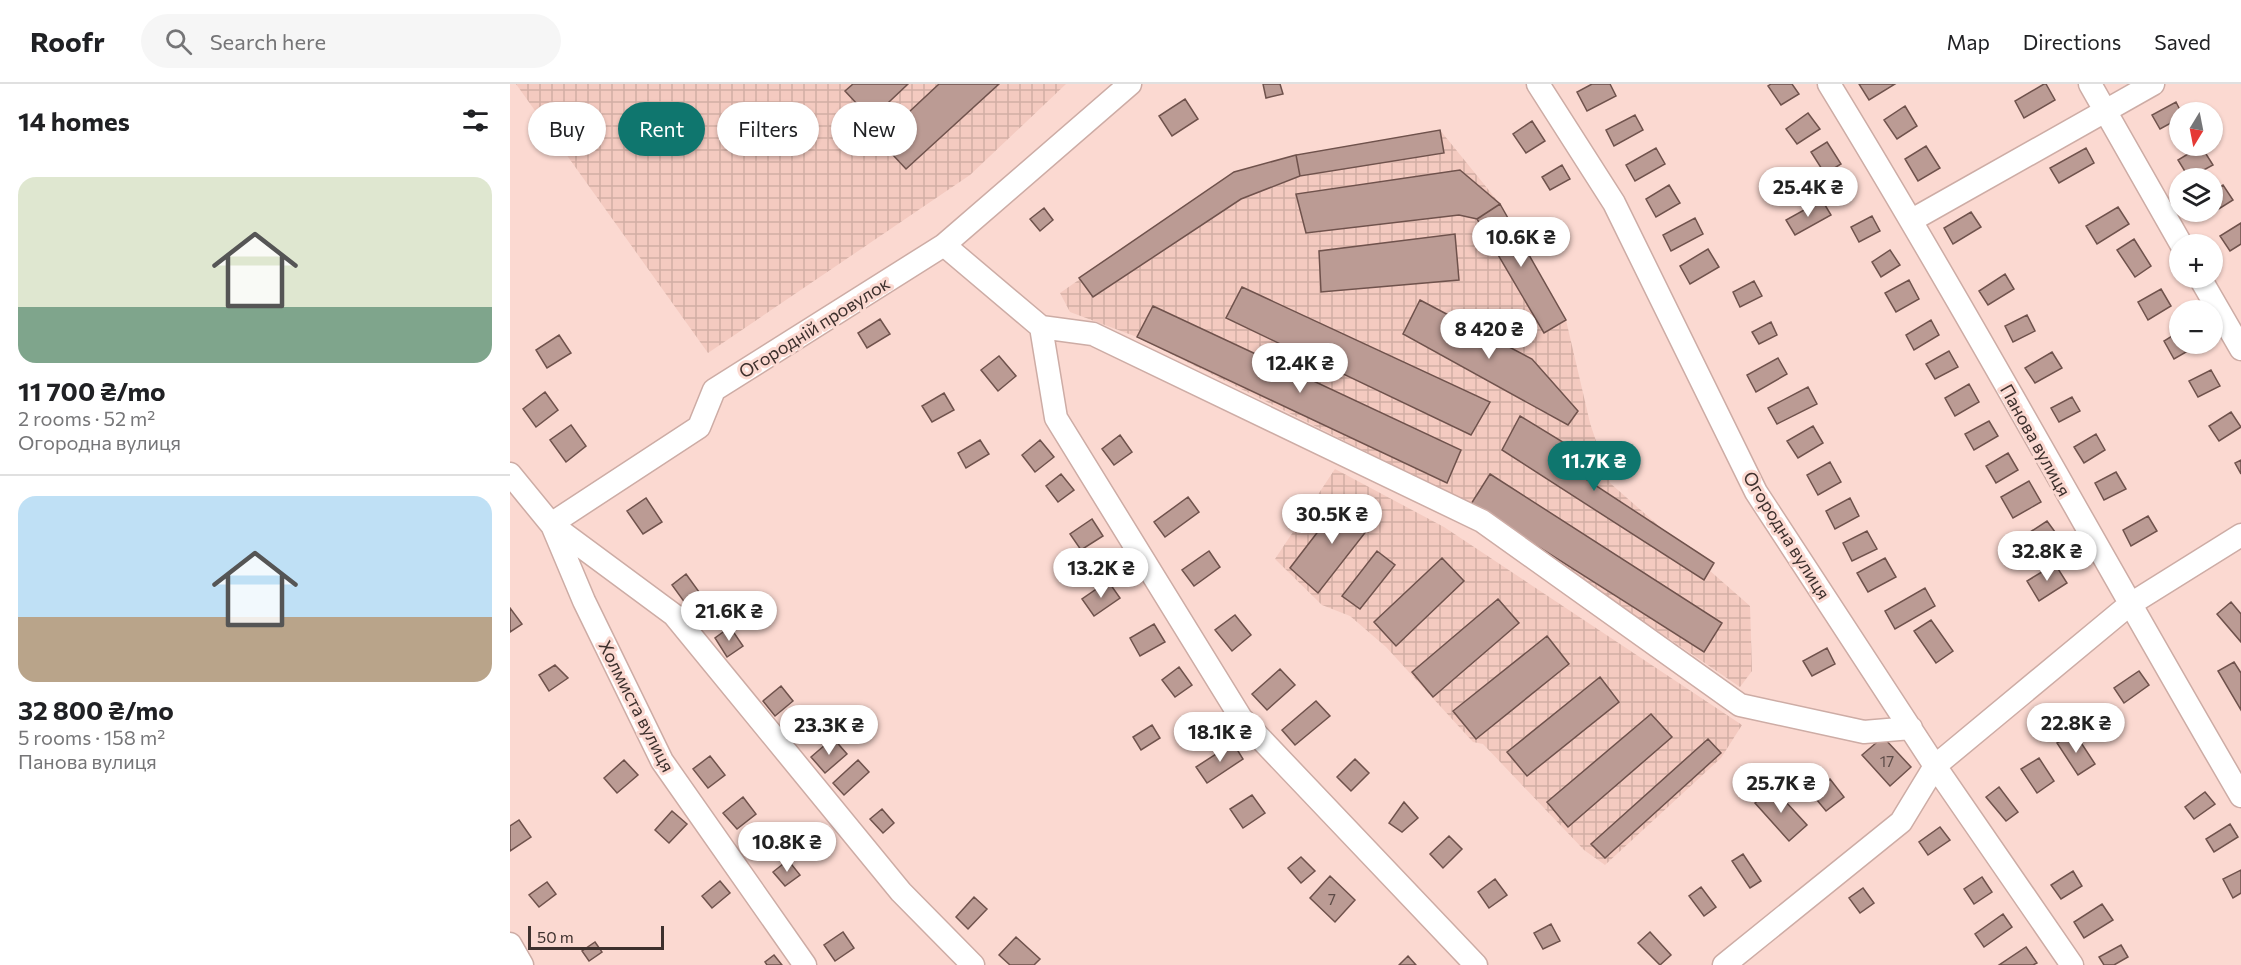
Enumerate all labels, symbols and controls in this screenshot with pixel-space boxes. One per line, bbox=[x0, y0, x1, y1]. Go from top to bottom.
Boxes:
search box bbox=[141, 14, 561, 68]
text: Roofr bbox=[30, 24, 105, 58]
icon: search bbox=[162, 25, 195, 58]
text: Search here bbox=[210, 28, 326, 55]
text: Map bbox=[1947, 29, 1990, 54]
text: Directions bbox=[2023, 29, 2121, 54]
text: Saved bbox=[2154, 29, 2211, 54]
chip: Buy bbox=[528, 102, 606, 156]
chip: Rent bbox=[618, 102, 705, 156]
chip: Filters bbox=[717, 102, 819, 156]
chip: New bbox=[831, 102, 917, 156]
north arrow bbox=[2169, 102, 2223, 156]
map controls bbox=[2169, 102, 2223, 354]
icon: filters bbox=[459, 104, 492, 137]
text: 14 homes bbox=[18, 105, 130, 136]
pin: 25.4K ₴ bbox=[1753, 167, 1863, 218]
button: layers bbox=[2169, 168, 2223, 222]
text: 25.4K ₴ bbox=[1773, 174, 1843, 198]
icon: home bbox=[201, 216, 309, 324]
pin: 10.6K ₴ bbox=[1466, 217, 1576, 268]
text: 10.6K ₴ bbox=[1486, 224, 1556, 248]
button: + bbox=[2169, 234, 2223, 288]
street label: Огородній провулок bbox=[734, 271, 894, 382]
button: − bbox=[2169, 300, 2223, 354]
pin: 8 420 ₴ bbox=[1434, 309, 1544, 360]
text: 8 420 ₴ bbox=[1454, 316, 1524, 340]
pin: 12.4K ₴ bbox=[1245, 343, 1355, 394]
text: 12.4K ₴ bbox=[1266, 350, 1334, 374]
text: 11 700 ₴/mo bbox=[18, 375, 166, 406]
street label: Панова вулиця bbox=[1996, 380, 2076, 500]
text: 2 rooms · 52 m² bbox=[18, 406, 155, 430]
text: Огородна вулиця bbox=[18, 430, 181, 454]
pin: 11.7K ₴ bbox=[1539, 441, 1649, 492]
text: 11.7K ₴ bbox=[1562, 448, 1626, 472]
street label: Огородна вулиця bbox=[1739, 467, 1835, 603]
pin: 30.5K ₴ bbox=[1277, 494, 1387, 545]
text: 30.5K ₴ bbox=[1296, 501, 1368, 525]
pin: 32.8K ₴ bbox=[1992, 531, 2102, 582]
icon: home bbox=[201, 535, 309, 643]
text: 32.8K ₴ bbox=[2012, 538, 2082, 562]
pin: 13.2K ₴ bbox=[1046, 548, 1156, 599]
text: 13.2K ₴ bbox=[1067, 555, 1135, 579]
pin: 21.6K ₴ bbox=[674, 591, 784, 642]
text: 21.6K ₴ bbox=[695, 598, 763, 622]
street label: Холмиста вулиця bbox=[594, 637, 680, 775]
text: 32 800 ₴/mo bbox=[18, 694, 174, 725]
pin: 22.8K ₴ bbox=[2021, 703, 2131, 754]
pin: 23.3K ₴ bbox=[774, 705, 884, 756]
text: 22.8K ₴ bbox=[2041, 710, 2111, 734]
text: 23.3K ₴ bbox=[794, 712, 864, 736]
pin: 18.1K ₴ bbox=[1165, 712, 1275, 763]
text: 18.1K ₴ bbox=[1188, 719, 1252, 743]
text: 5 rooms · 158 m² bbox=[18, 725, 165, 749]
text: Панова вулиця bbox=[18, 749, 157, 773]
house number: 17 bbox=[1880, 752, 1894, 770]
pin: 25.7K ₴ bbox=[1726, 763, 1836, 814]
text: 25.7K ₴ bbox=[1746, 770, 1816, 794]
pin: 10.8K ₴ bbox=[732, 822, 842, 873]
text: 10.8K ₴ bbox=[752, 829, 822, 853]
house number: 7 bbox=[1328, 890, 1336, 908]
scale bar bbox=[528, 923, 664, 950]
text: 50 m bbox=[537, 927, 574, 946]

